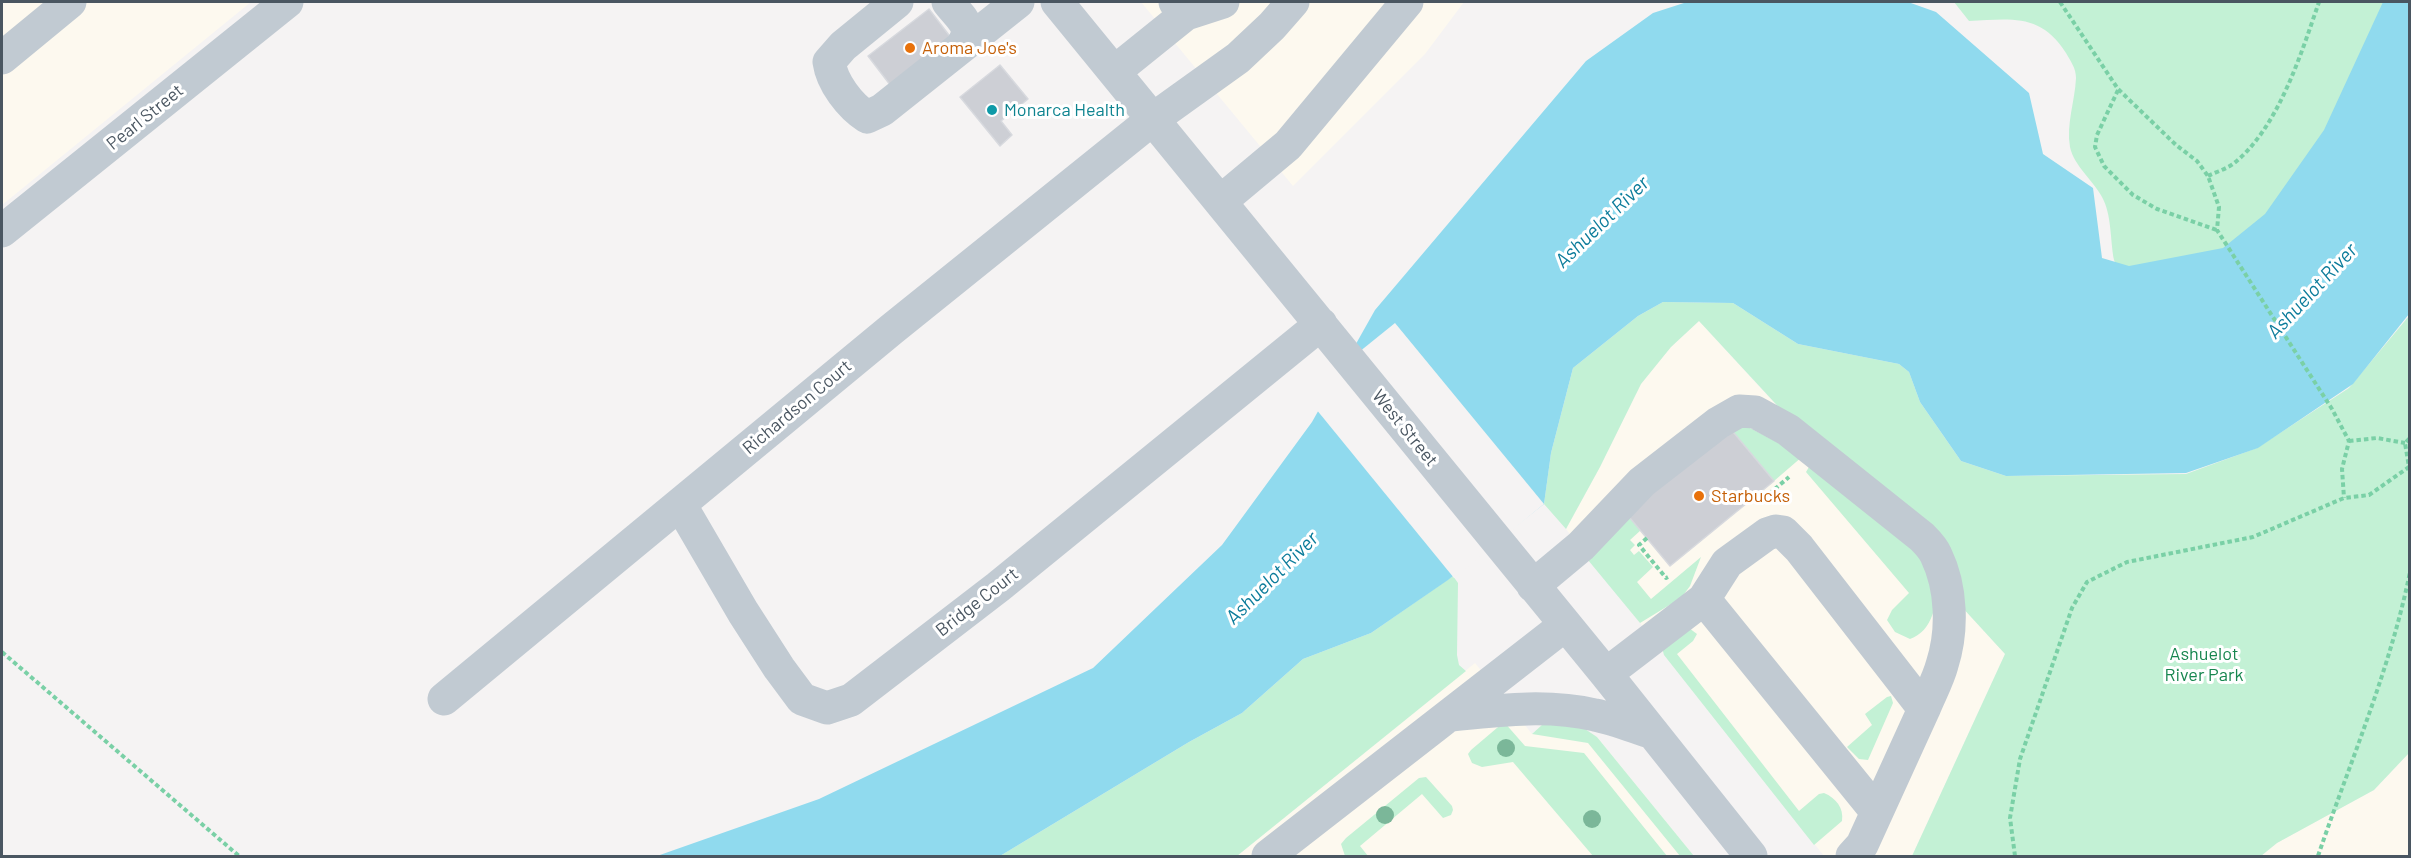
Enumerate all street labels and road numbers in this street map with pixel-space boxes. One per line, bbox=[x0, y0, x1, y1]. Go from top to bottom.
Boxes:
street label: Pearl Street bbox=[102, 80, 188, 154]
street label: Richardson Court bbox=[738, 355, 856, 459]
street label: West Street bbox=[1368, 385, 1442, 471]
street label: Bridge Court bbox=[931, 563, 1023, 641]

